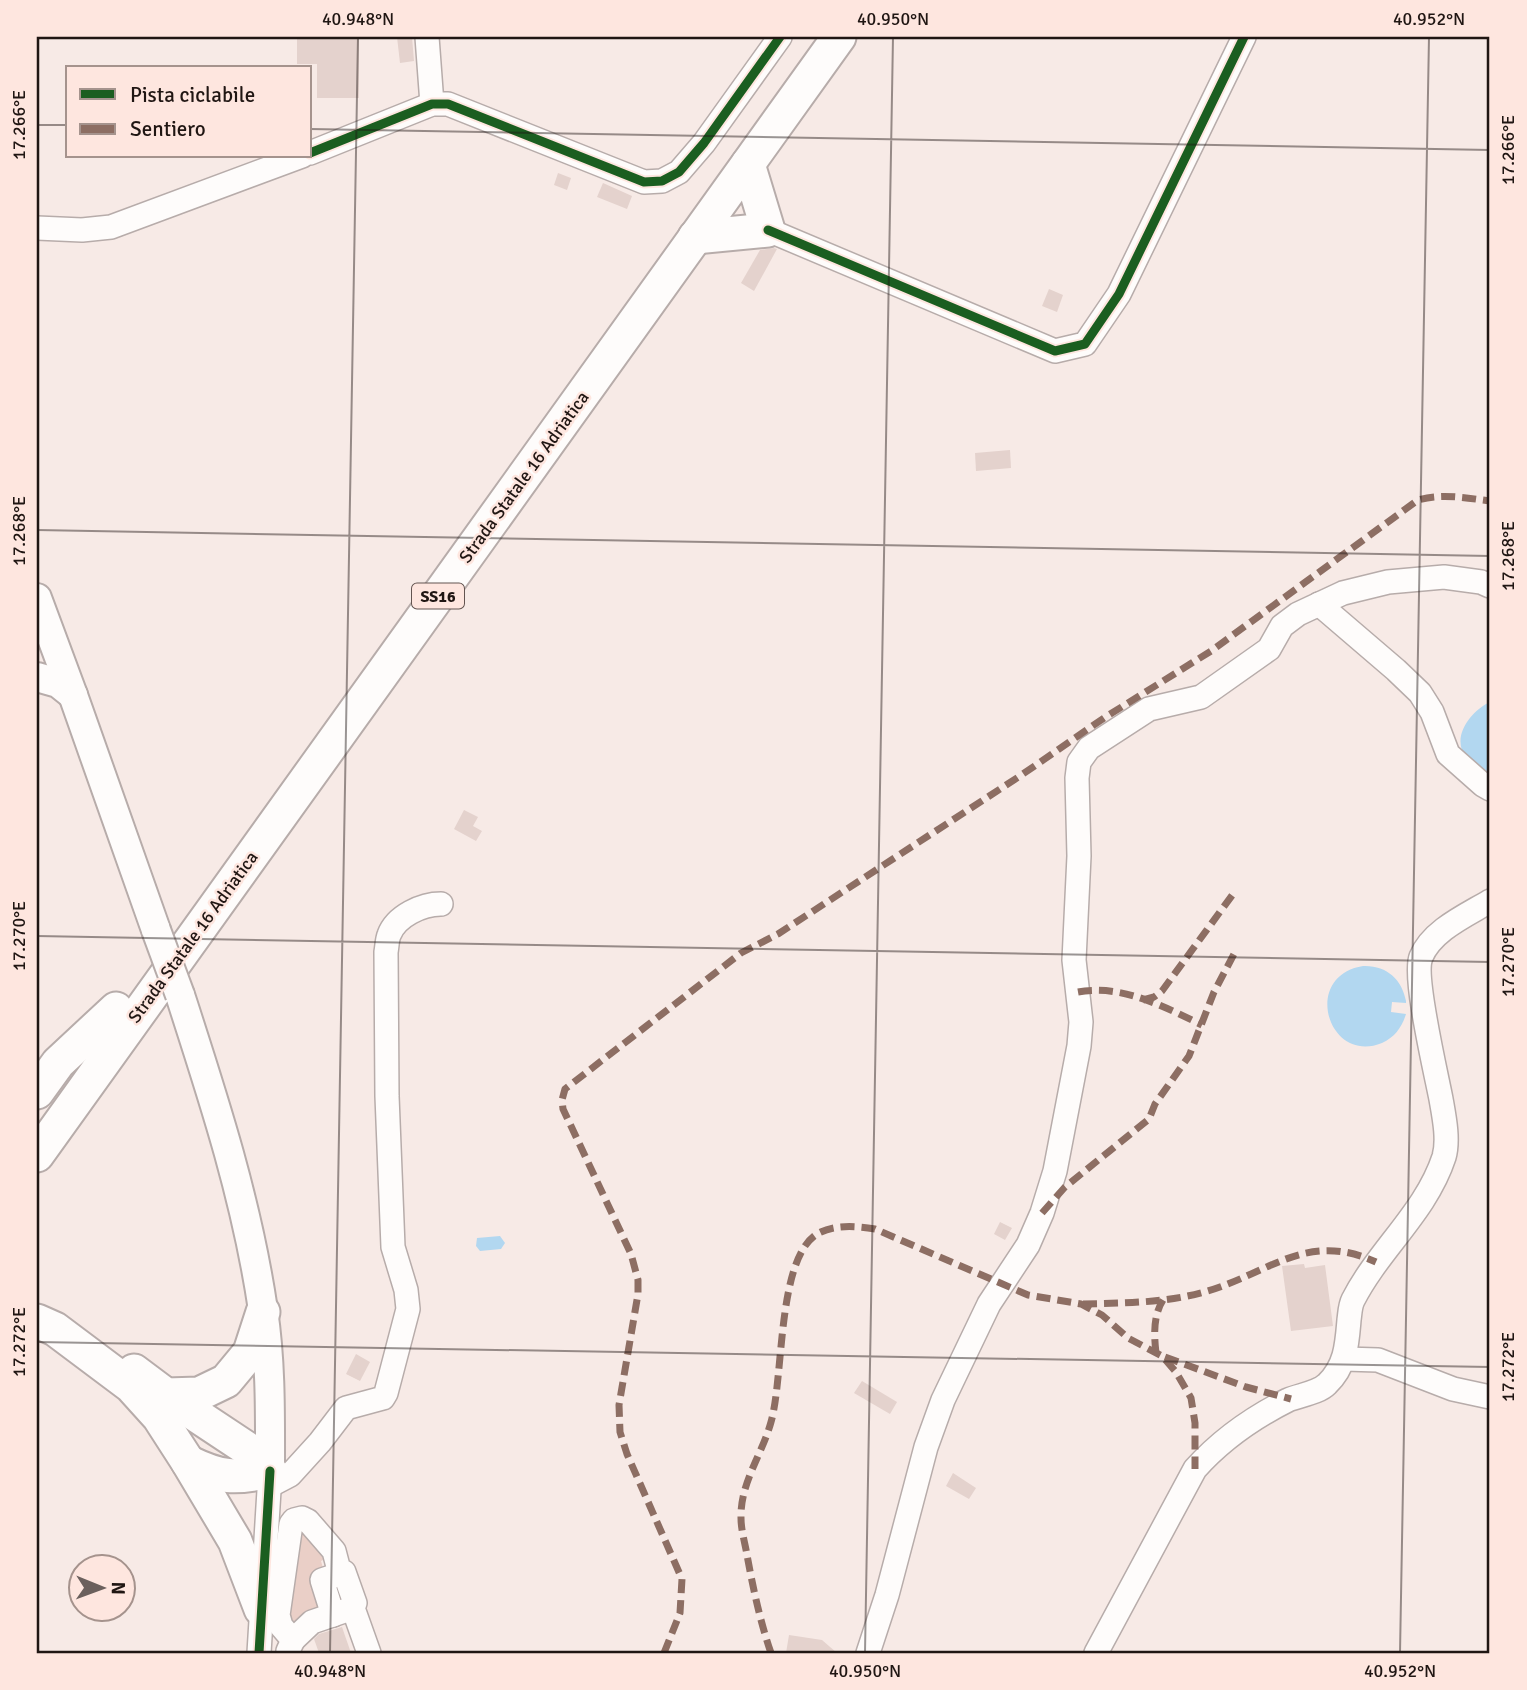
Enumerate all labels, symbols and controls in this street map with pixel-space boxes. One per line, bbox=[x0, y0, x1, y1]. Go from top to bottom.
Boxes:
text: 40.948°N bbox=[322, 8, 394, 30]
text: 40.950°N bbox=[857, 8, 929, 30]
text: 40.952°N bbox=[1393, 8, 1465, 30]
legend bbox=[66, 66, 312, 158]
text: Pista ciclabile bbox=[130, 82, 255, 108]
text: 17.266°E bbox=[8, 90, 30, 160]
text: 17.266°E bbox=[1497, 115, 1519, 185]
text: Sentiero bbox=[130, 116, 206, 142]
street label: Strada Statale 16 Adriatica bbox=[454, 387, 594, 567]
text: 17.268°E bbox=[8, 496, 30, 566]
text: 17.268°E bbox=[1497, 521, 1519, 591]
road number: SS16 bbox=[412, 583, 464, 608]
street label: Strada Statale 16 Adriatica bbox=[123, 847, 263, 1027]
text: 17.270°E bbox=[8, 901, 30, 971]
text: 17.270°E bbox=[1497, 927, 1519, 997]
text: 17.272°E bbox=[8, 1307, 30, 1377]
text: 17.272°E bbox=[1497, 1332, 1519, 1402]
north arrow bbox=[66, 1554, 136, 1624]
text: N bbox=[106, 1581, 130, 1595]
text: 40.948°N bbox=[294, 1660, 366, 1682]
text: 40.950°N bbox=[829, 1660, 901, 1682]
text: 40.952°N bbox=[1364, 1660, 1436, 1682]

